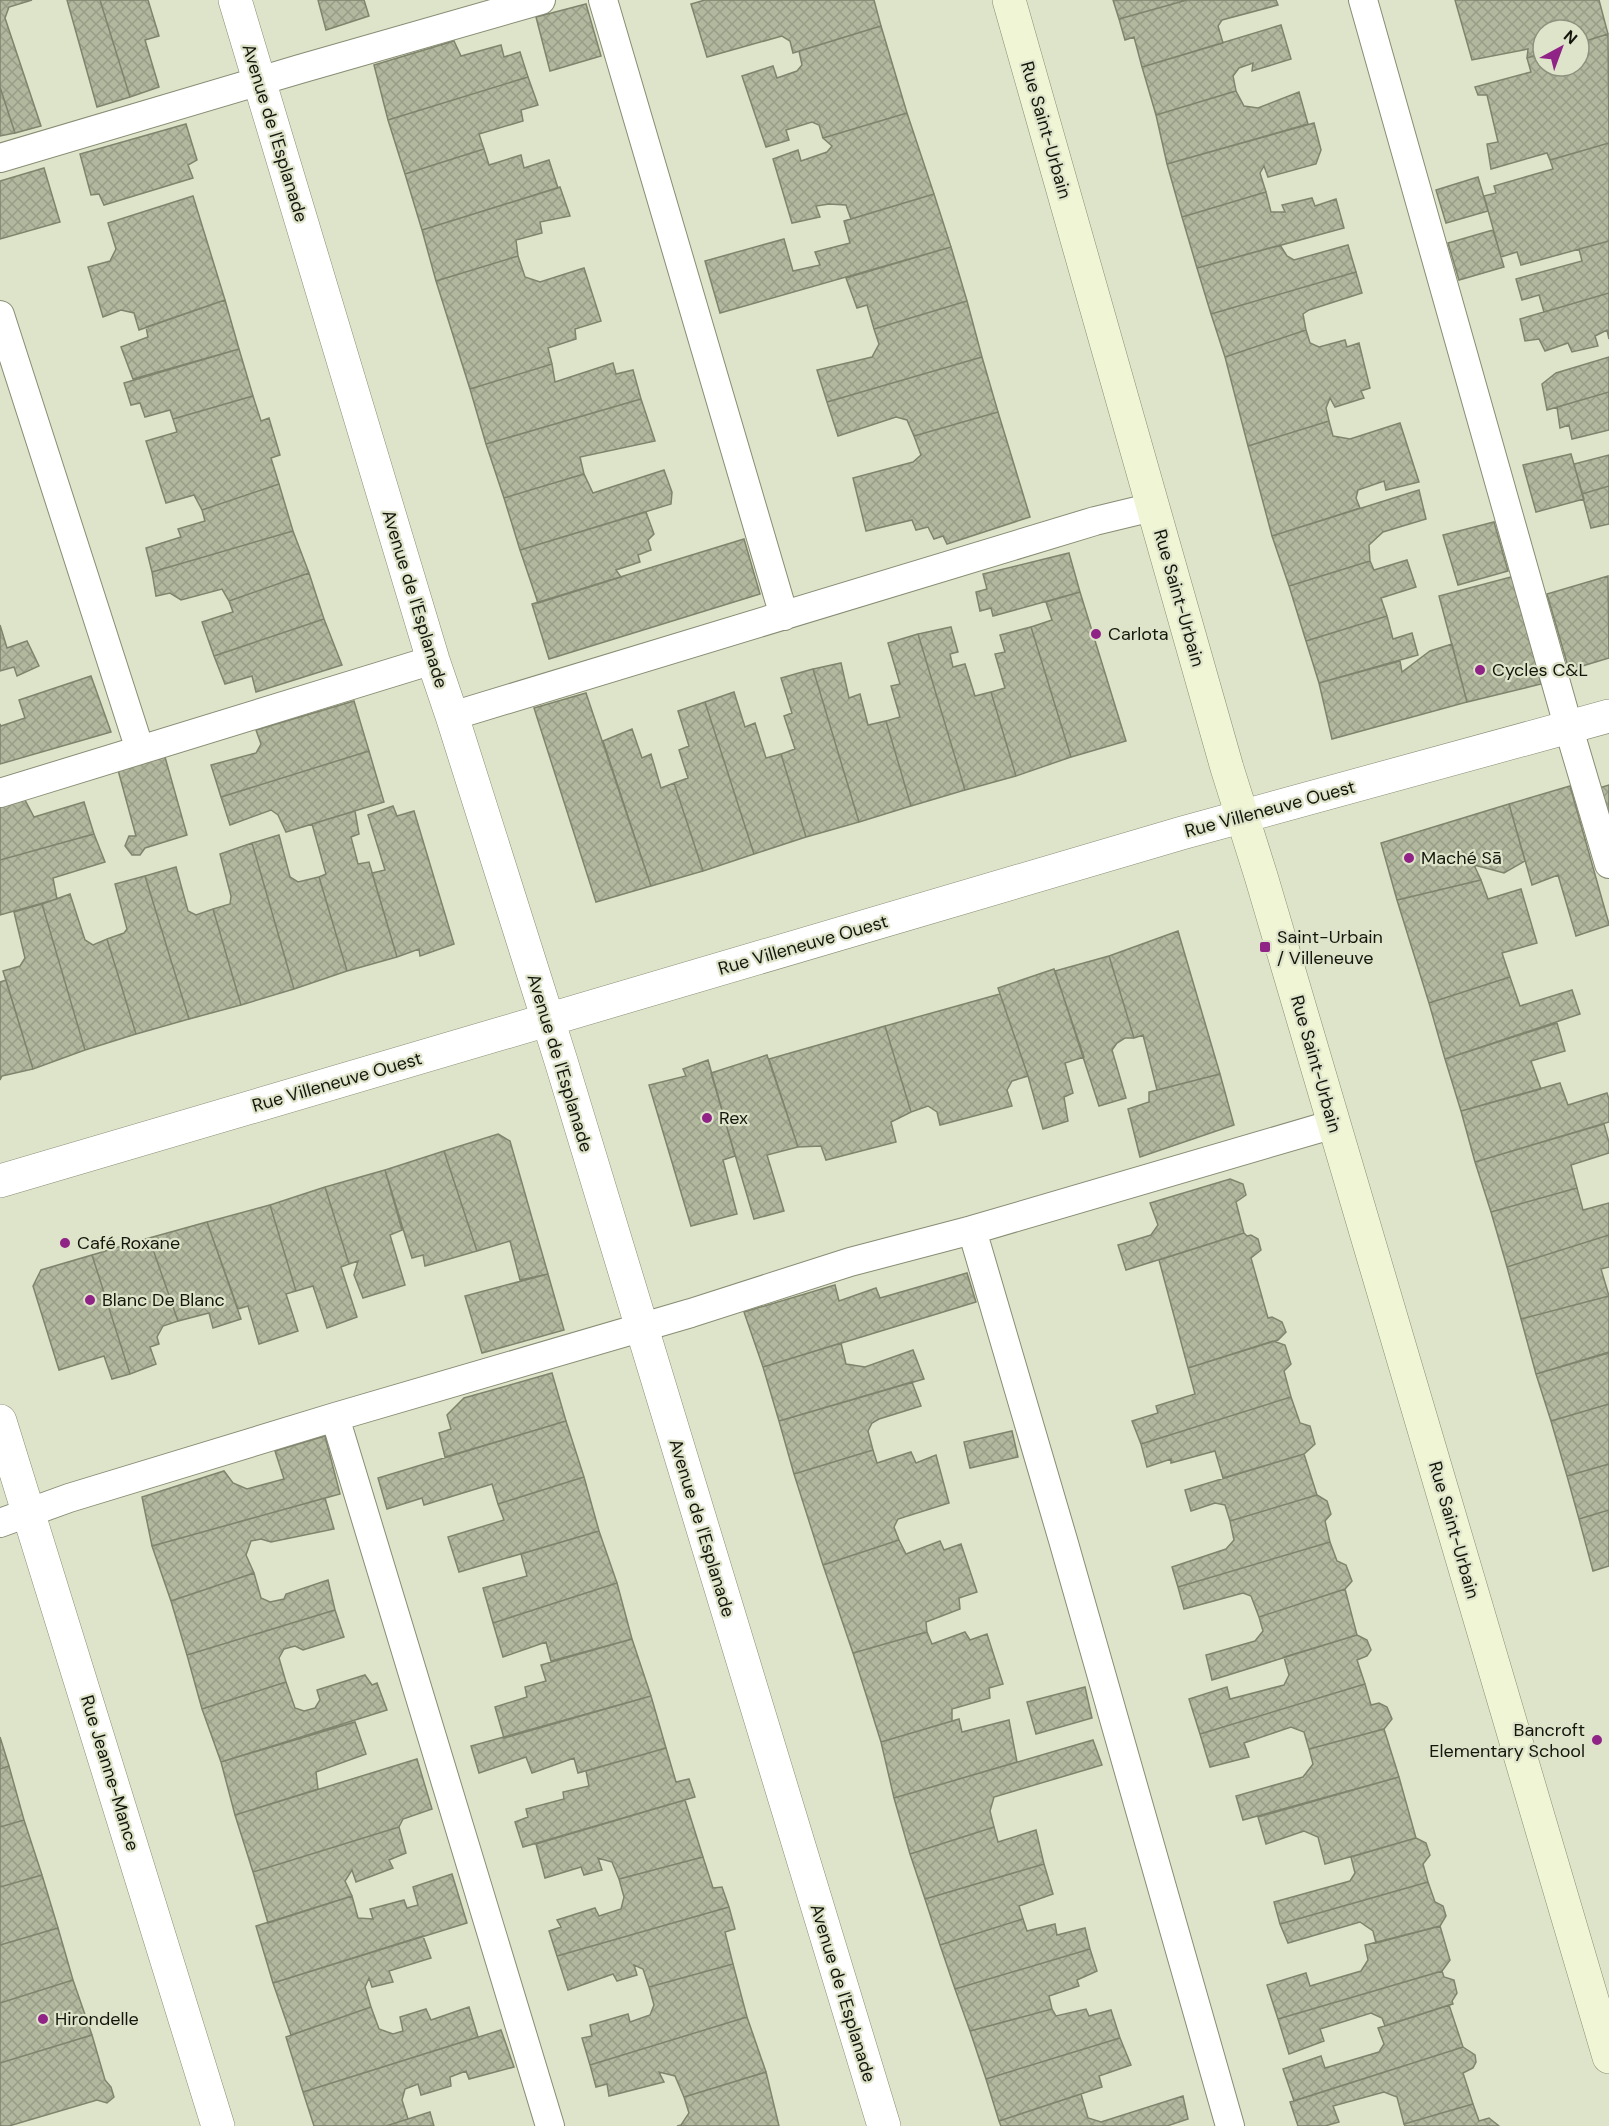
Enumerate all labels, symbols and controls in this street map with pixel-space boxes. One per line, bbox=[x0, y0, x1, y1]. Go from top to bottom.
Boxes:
north arrow bbox=[1531, 18, 1591, 78]
text: N bbox=[1559, 25, 1582, 49]
street label: Avenue de l'Esplanade bbox=[236, 41, 314, 225]
street label: Rue Saint-Urbain bbox=[1015, 59, 1077, 201]
street label: Avenue de l'Esplanade bbox=[376, 507, 454, 691]
street label: Rue Saint-Urbain bbox=[1148, 527, 1210, 669]
place label: Carlota bbox=[1108, 622, 1169, 646]
marker: Carlota bbox=[1089, 627, 1103, 641]
place label: Cycles C&L bbox=[1492, 658, 1588, 682]
marker: Cycles C&L bbox=[1473, 663, 1487, 677]
street label: Rue Villeneuve Ouest bbox=[1182, 775, 1358, 843]
place label: Maché Sā bbox=[1421, 846, 1502, 870]
marker: Maché Sā bbox=[1402, 851, 1416, 865]
street label: Rue Villeneuve Ouest bbox=[715, 909, 891, 981]
place label: Saint-Urbain / Villeneuve bbox=[1277, 925, 1383, 970]
marker: Saint-Urbain / Villeneuve bbox=[1258, 940, 1272, 954]
street label: Avenue de l'Esplanade bbox=[521, 971, 599, 1155]
street label: Rue Saint-Urbain bbox=[1285, 993, 1347, 1135]
street label: Rue Villeneuve Ouest bbox=[249, 1046, 425, 1118]
place label: Rex bbox=[719, 1106, 748, 1130]
marker: Rex bbox=[700, 1111, 714, 1125]
place label: Café Roxane bbox=[77, 1231, 180, 1255]
marker: Café Roxane bbox=[58, 1236, 72, 1250]
place label: Blanc De Blanc bbox=[102, 1288, 225, 1312]
marker: Blanc De Blanc bbox=[83, 1293, 97, 1307]
street label: Avenue de l'Esplanade bbox=[663, 1436, 741, 1620]
street label: Rue Saint-Urbain bbox=[1423, 1459, 1485, 1601]
street label: Rue Jeanne-Mance bbox=[75, 1692, 145, 1854]
place label: Bancroft Elementary School bbox=[1429, 1718, 1585, 1763]
marker: Bancroft Elementary School bbox=[1590, 1733, 1604, 1747]
street label: Avenue de l'Esplanade bbox=[804, 1901, 882, 2085]
place label: Hirondelle bbox=[55, 2007, 139, 2031]
marker: Hirondelle bbox=[36, 2012, 50, 2026]

